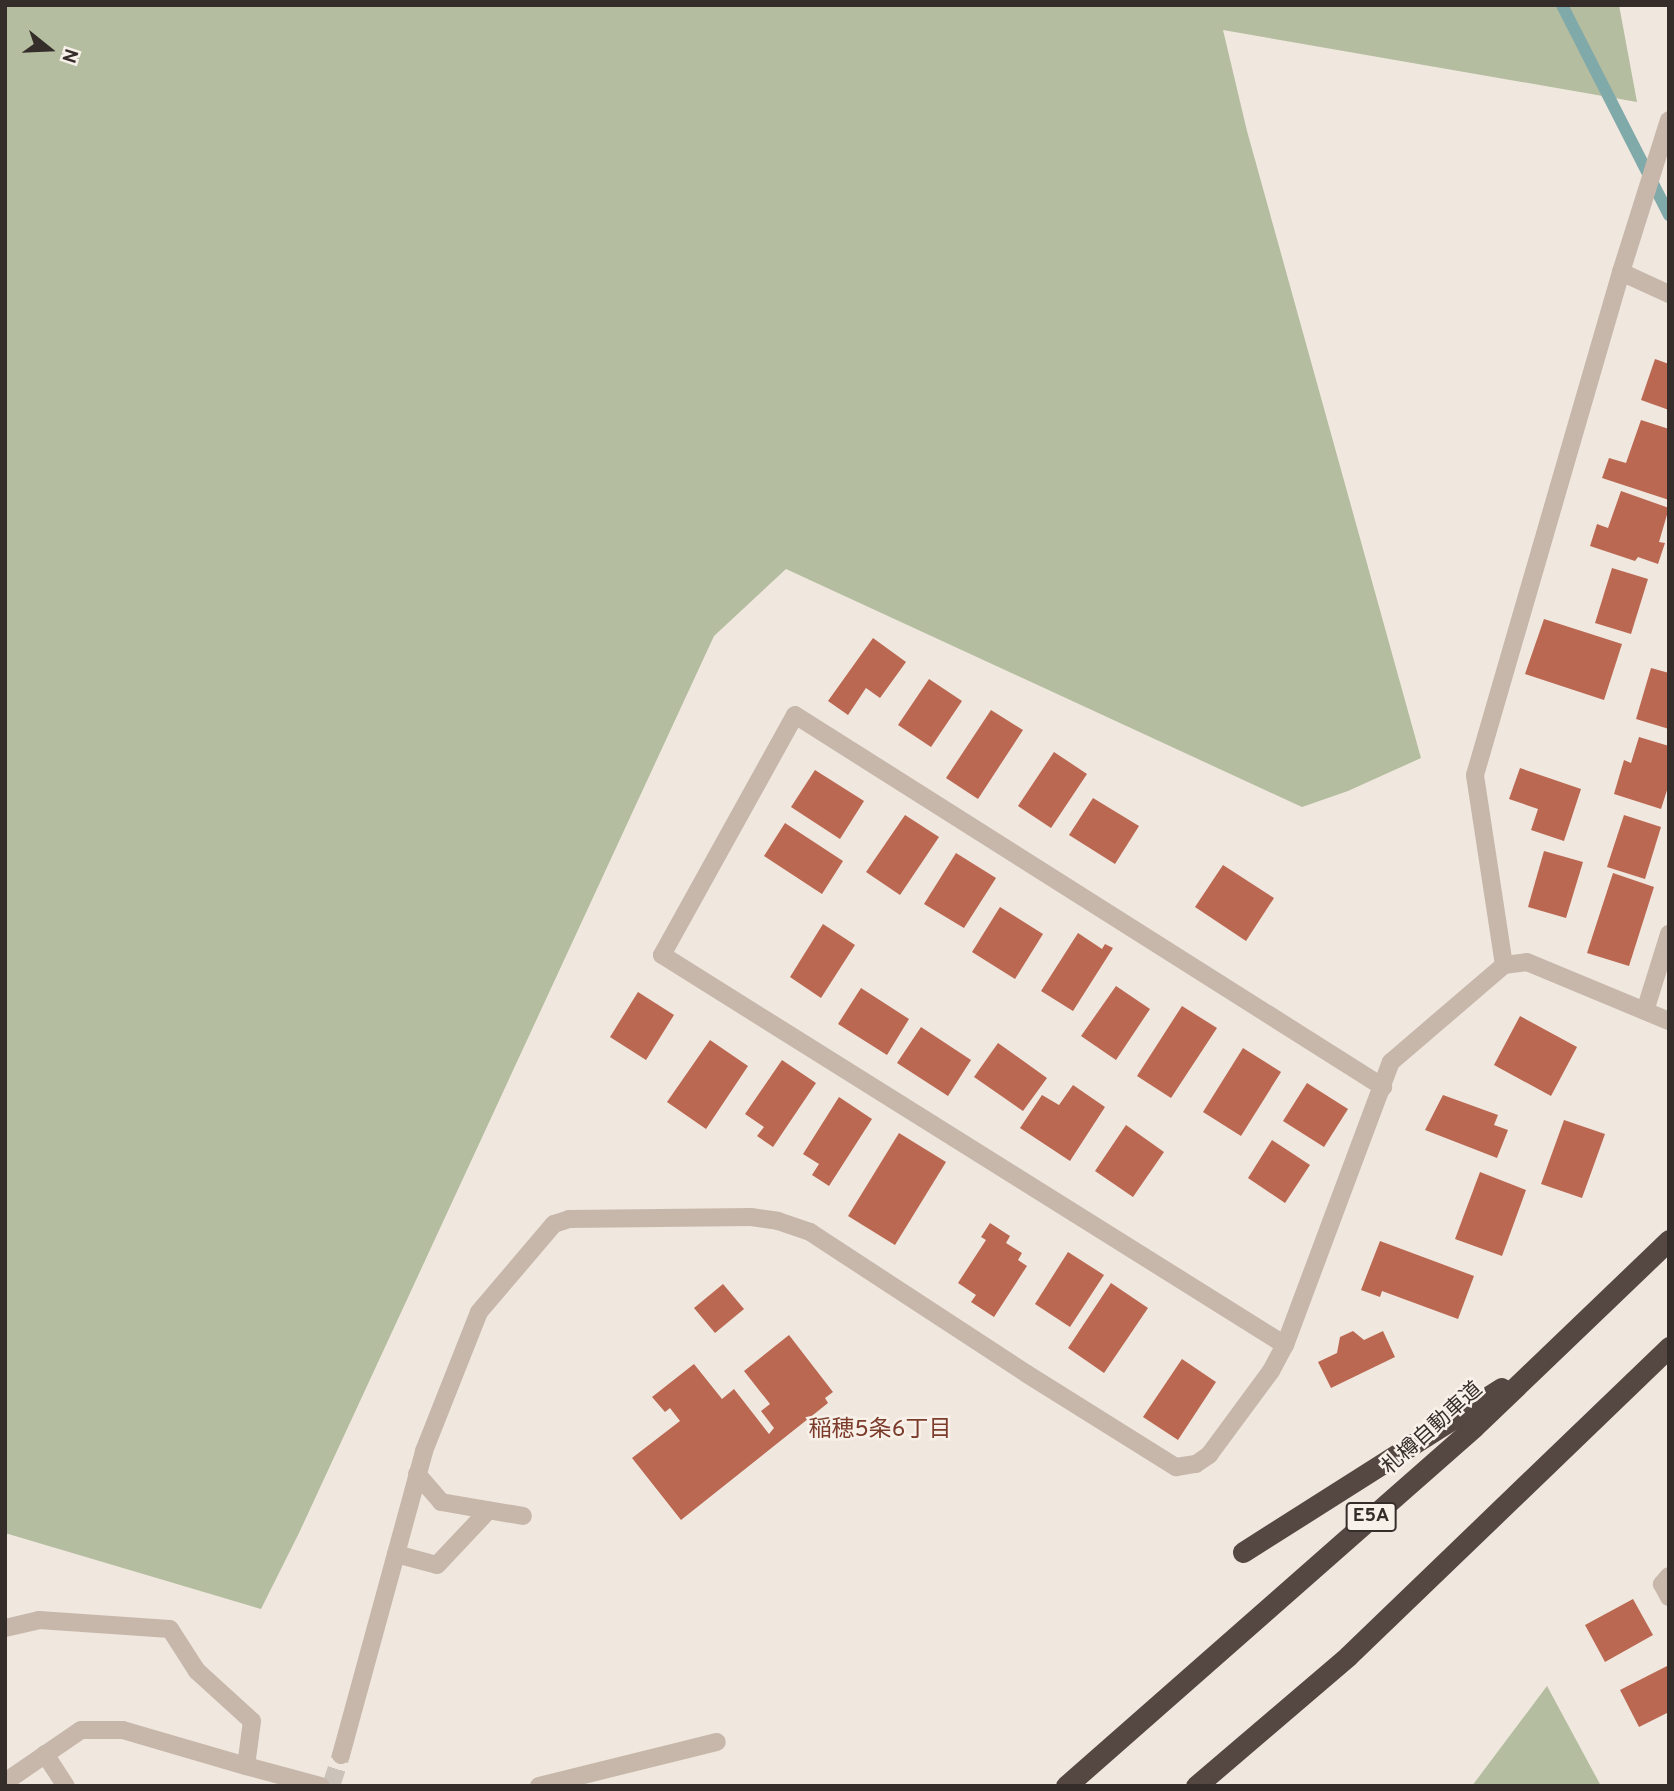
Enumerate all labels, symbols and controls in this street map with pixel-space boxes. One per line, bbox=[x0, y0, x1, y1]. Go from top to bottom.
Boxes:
north arrow bbox=[14, 14, 84, 84]
text: N bbox=[55, 45, 82, 66]
street label: 札樽自動車道 bbox=[1378, 1377, 1488, 1481]
district label: 稲穂5条6丁目 bbox=[808, 1417, 952, 1445]
road number: E5A bbox=[1345, 1502, 1397, 1532]

